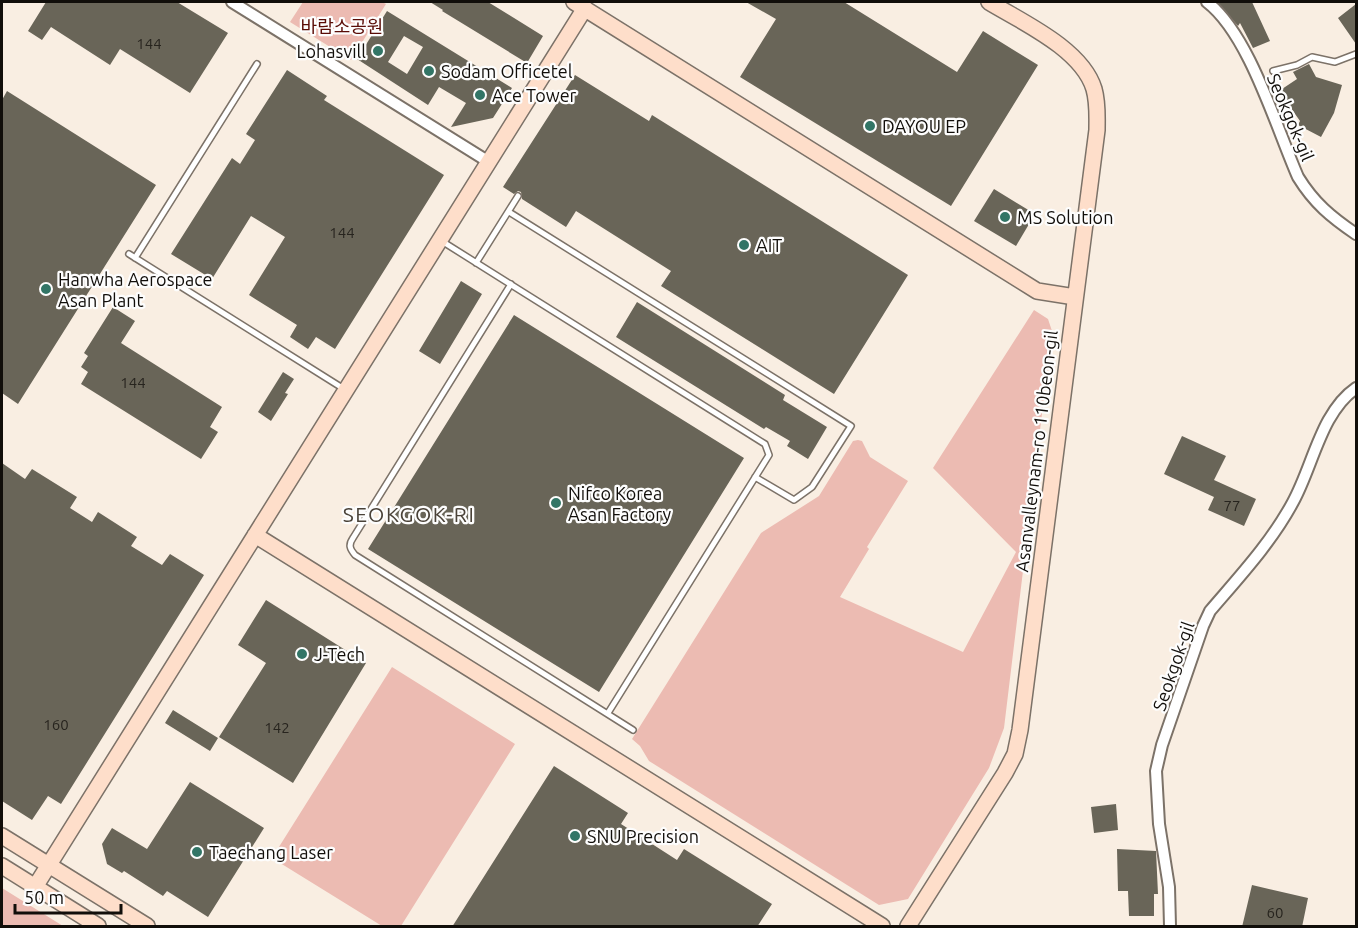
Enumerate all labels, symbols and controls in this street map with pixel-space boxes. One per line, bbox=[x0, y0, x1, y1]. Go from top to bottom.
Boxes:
park label: 바람소공원 bbox=[301, 16, 383, 36]
house number: 144 bbox=[136, 35, 162, 52]
place label: Lohasvill bbox=[296, 41, 366, 61]
marker: Lohasvill bbox=[371, 44, 385, 58]
place label: Sodam Officetel bbox=[441, 61, 573, 81]
marker: Sodam Officetel bbox=[422, 64, 436, 78]
street label: Seokgok-gil bbox=[1264, 70, 1318, 164]
place label: Ace Tower bbox=[492, 85, 577, 105]
marker: Ace Tower bbox=[473, 88, 487, 102]
place label: DAYOU EP bbox=[882, 116, 966, 136]
marker: DAYOU EP bbox=[863, 119, 877, 133]
place label: MS Solution bbox=[1017, 207, 1113, 227]
marker: MS Solution bbox=[998, 210, 1012, 224]
house number: 144 bbox=[329, 224, 355, 241]
place label: AIT bbox=[756, 235, 782, 255]
marker: AIT bbox=[737, 238, 751, 252]
place label: Hanwha Aerospace Asan Plant bbox=[58, 269, 212, 310]
marker: Hanwha Aerospace Asan Plant bbox=[39, 282, 53, 296]
street label: Asanvalleynam-ro 110beon-gil bbox=[1011, 329, 1061, 573]
house number: 144 bbox=[120, 374, 146, 391]
place label: Nifco Korea Asan Factory bbox=[568, 483, 672, 524]
marker: Nifco Korea Asan Factory bbox=[549, 496, 563, 510]
house number: 77 bbox=[1224, 497, 1240, 514]
district label: SEOKGOK-RI bbox=[343, 502, 475, 526]
street label: Seokgok-gil bbox=[1148, 619, 1198, 713]
place label: J-Tech bbox=[314, 644, 365, 664]
marker: J-Tech bbox=[295, 647, 309, 661]
house number: 160 bbox=[43, 716, 69, 733]
house number: 142 bbox=[264, 719, 290, 736]
place label: SNU Precision bbox=[587, 826, 699, 846]
marker: SNU Precision bbox=[568, 829, 582, 843]
place label: Taechang Laser bbox=[209, 842, 333, 862]
marker: Taechang Laser bbox=[190, 845, 204, 859]
scale bar bbox=[15, 877, 122, 915]
text: 50 m bbox=[24, 887, 64, 907]
house number: 60 bbox=[1267, 904, 1283, 921]

